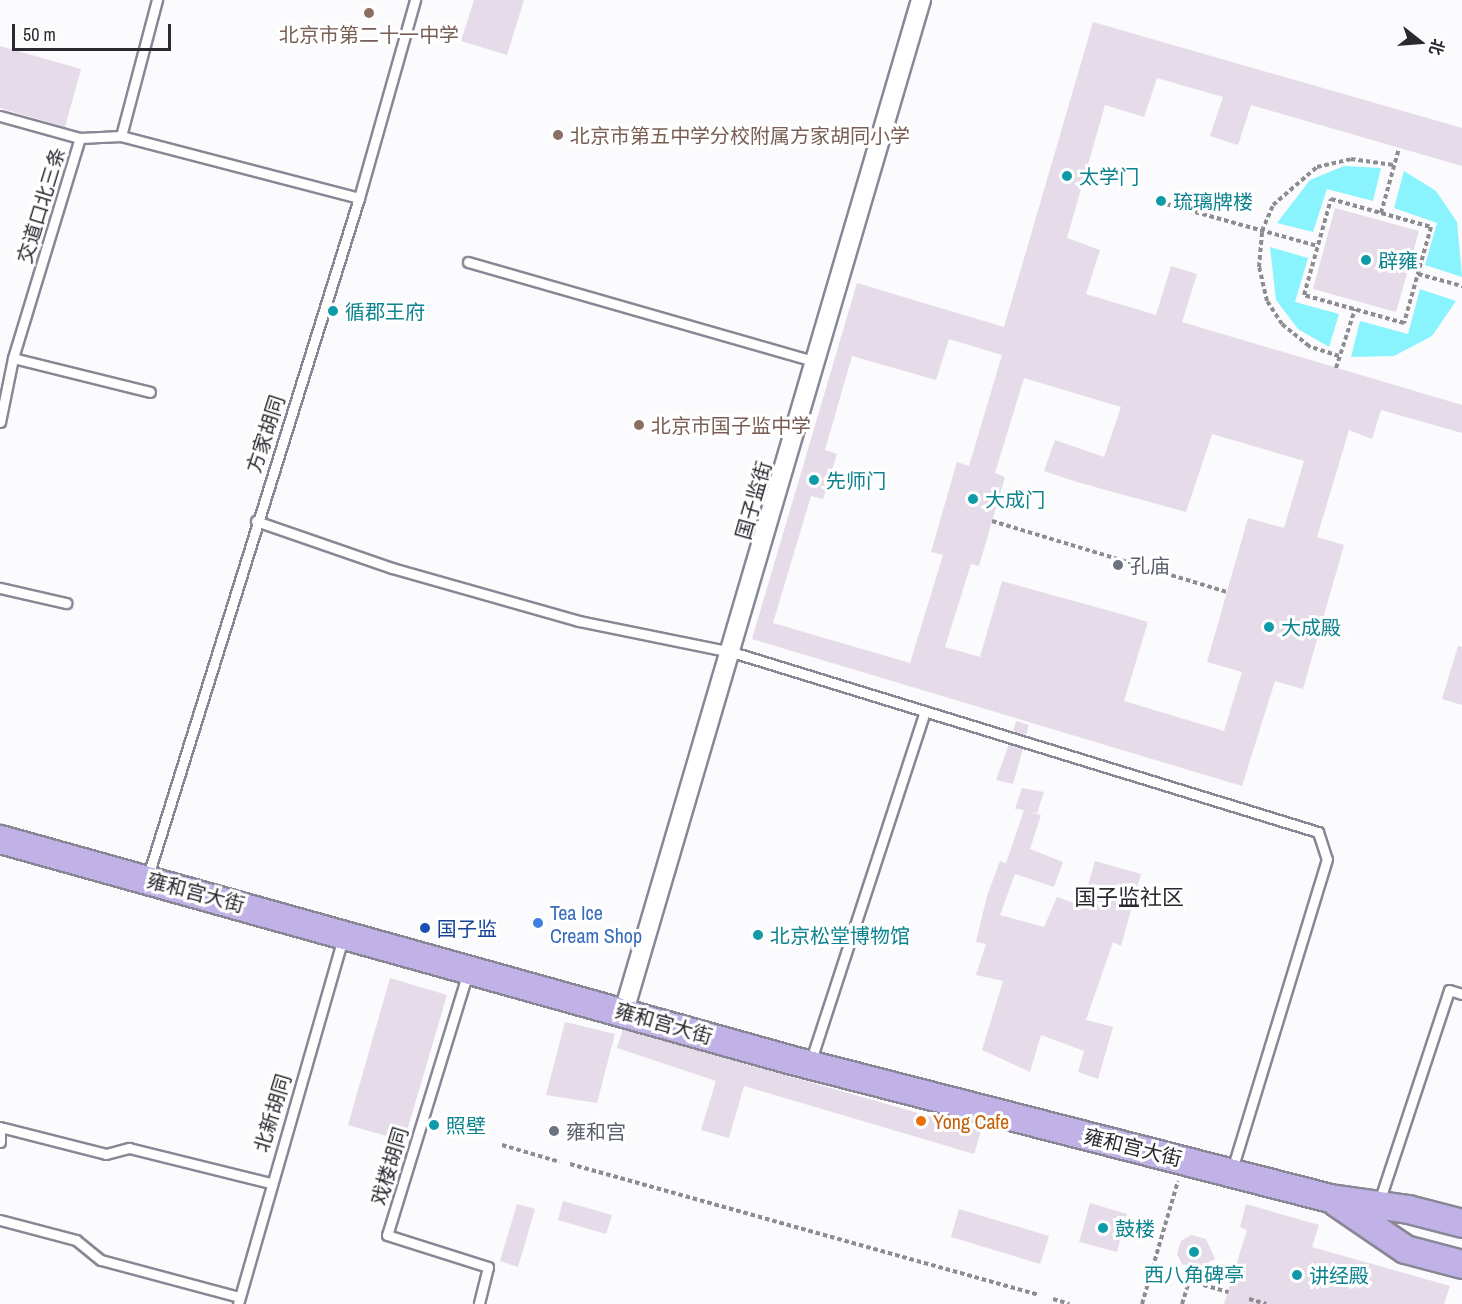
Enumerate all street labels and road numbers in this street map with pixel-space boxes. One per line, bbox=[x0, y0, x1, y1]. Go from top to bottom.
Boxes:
street label: 交道口北三条 bbox=[12, 144, 70, 266]
street label: 方家胡同 bbox=[241, 392, 289, 476]
street label: 国子监街 bbox=[730, 458, 776, 542]
street label: 雍和宫大街 bbox=[145, 867, 247, 917]
street label: 雍和宫大街 bbox=[613, 998, 715, 1048]
street label: 北新胡同 bbox=[249, 1071, 295, 1155]
street label: 雍和宫大街 bbox=[1082, 1123, 1184, 1171]
street label: 戏楼胡同 bbox=[366, 1124, 412, 1208]

